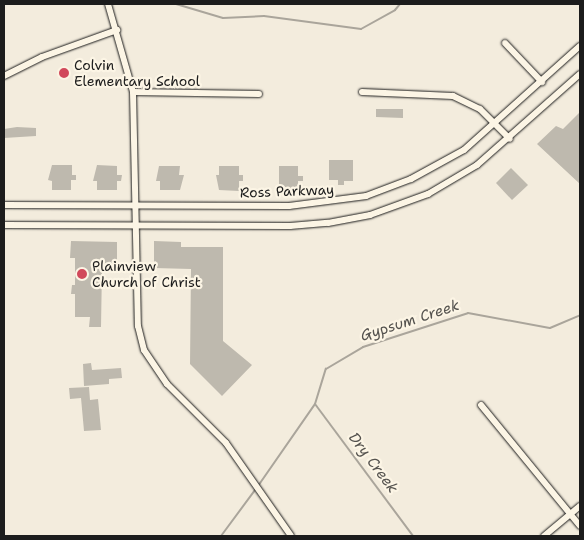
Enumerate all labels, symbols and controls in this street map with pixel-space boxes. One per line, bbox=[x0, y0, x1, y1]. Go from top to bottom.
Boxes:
place label: Colvin Elementary School bbox=[74, 57, 200, 90]
marker: Colvin Elementary School bbox=[58, 67, 70, 79]
street label: Ross Parkway bbox=[240, 181, 334, 201]
place label: Plainview Church of Christ bbox=[92, 258, 201, 290]
marker: Plainview Church of Christ bbox=[76, 268, 88, 280]
water label: Gypsum Creek bbox=[358, 296, 462, 346]
water label: Dry Creek bbox=[344, 429, 402, 497]

